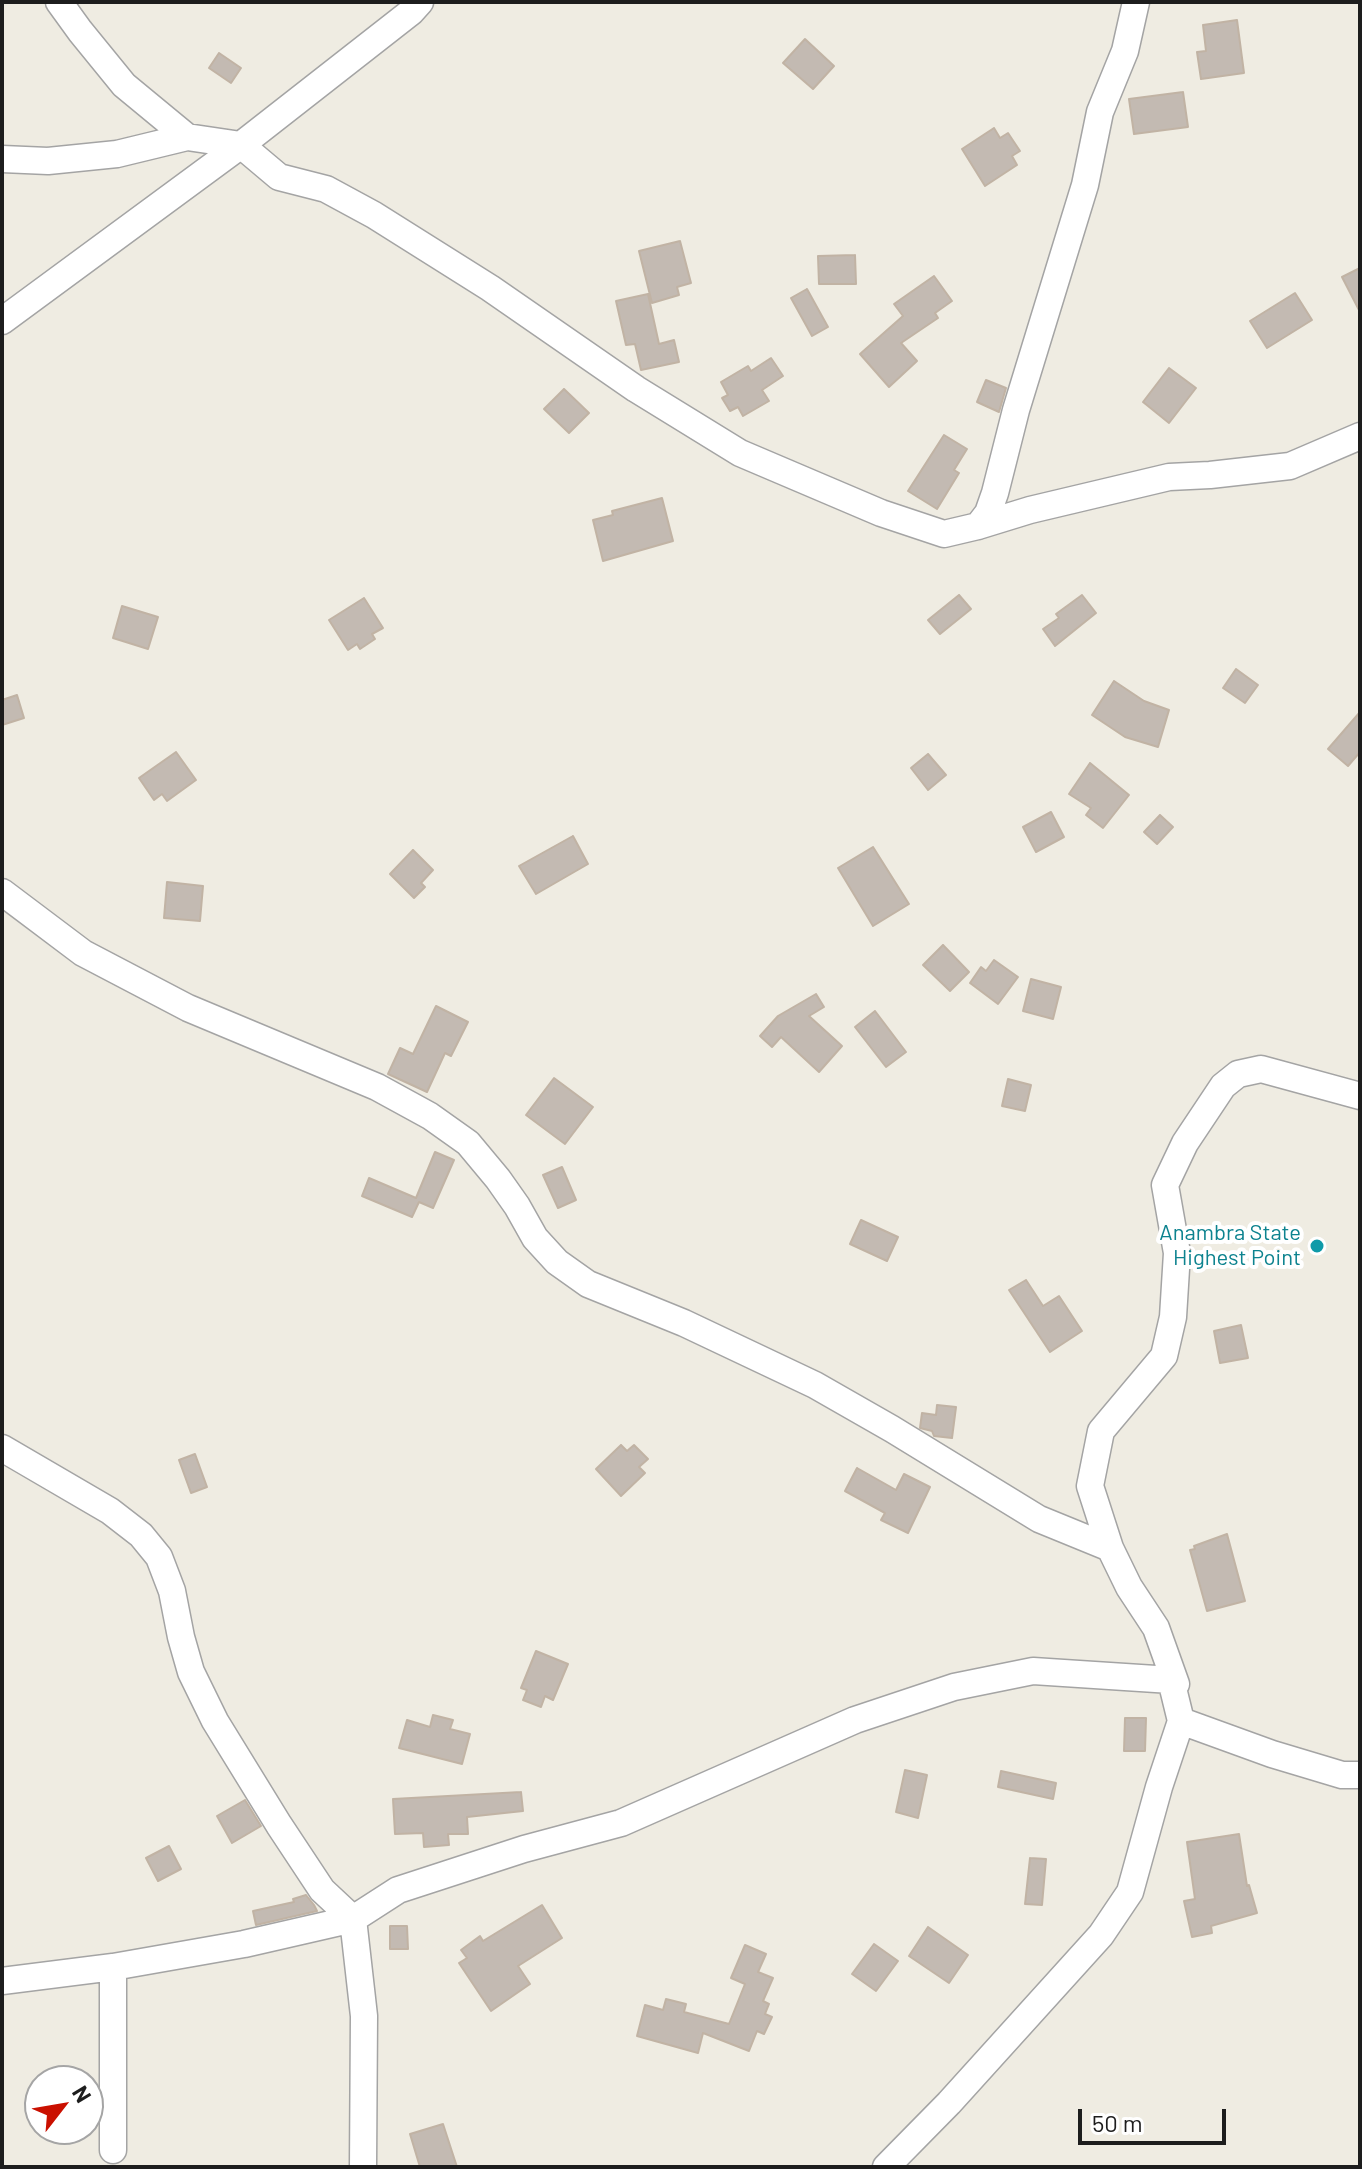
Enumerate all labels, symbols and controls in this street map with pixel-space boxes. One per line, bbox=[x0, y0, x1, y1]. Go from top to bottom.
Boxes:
place label: Anambra State Highest Point bbox=[1159, 1220, 1301, 1272]
marker: Anambra State Highest Point bbox=[1308, 1237, 1326, 1255]
north arrow bbox=[24, 2065, 104, 2145]
text: N bbox=[68, 2081, 98, 2107]
scale bar bbox=[1082, 2093, 1230, 2143]
text: 50 m bbox=[1092, 2108, 1143, 2137]

